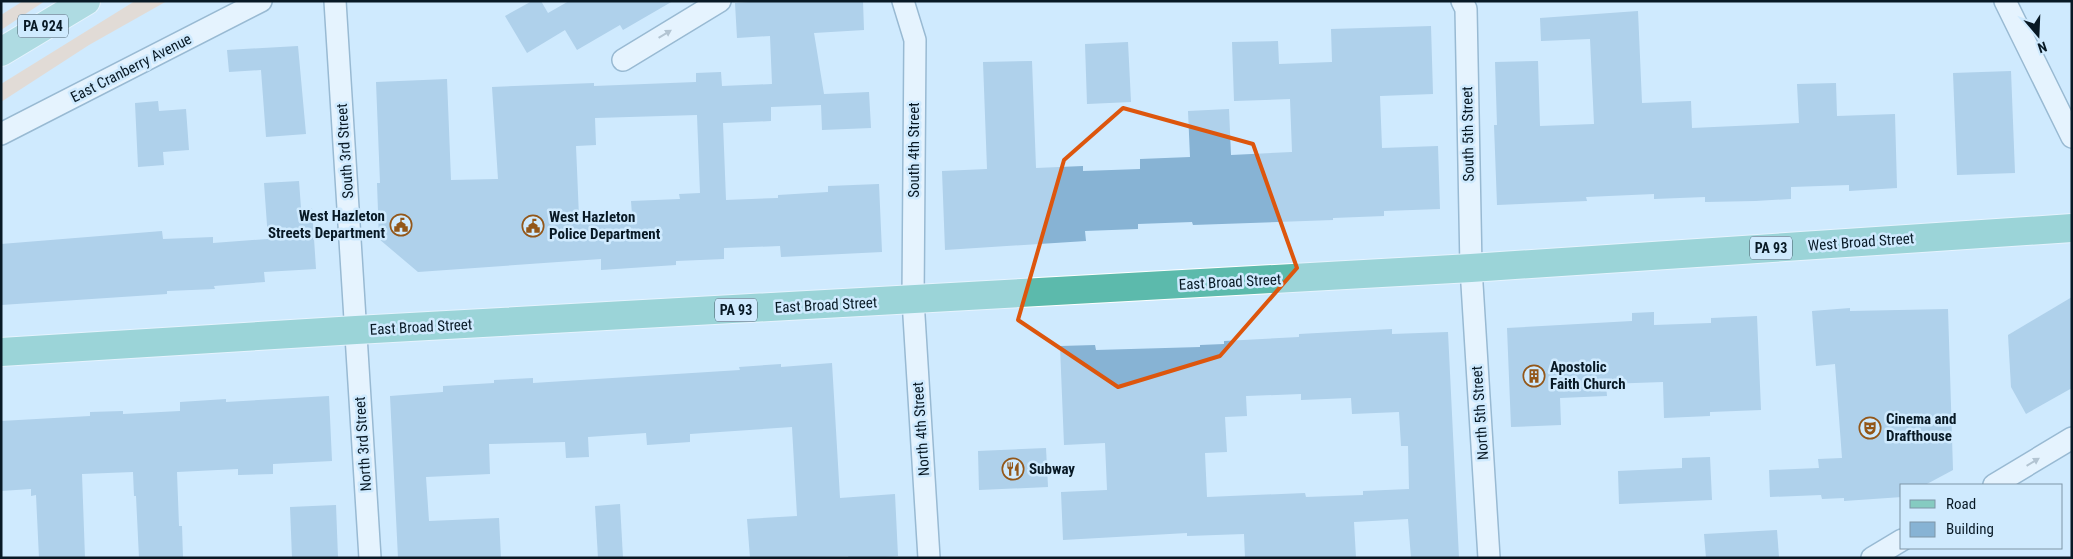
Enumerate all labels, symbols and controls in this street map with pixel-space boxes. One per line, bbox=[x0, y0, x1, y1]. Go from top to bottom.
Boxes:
north arrow bbox=[2013, 10, 2063, 60]
road number: PA 924 bbox=[18, 15, 68, 38]
street label: East Cranberry Avenue bbox=[68, 30, 194, 106]
one-way arrow bbox=[658, 30, 671, 39]
text: N bbox=[2036, 38, 2049, 56]
street label: South 5th Street bbox=[1458, 86, 1478, 182]
street label: South 4th Street bbox=[905, 102, 923, 198]
street label: South 3rd Street bbox=[333, 103, 357, 199]
place label: West Hazleton Streets Department bbox=[268, 207, 385, 242]
place label: West Hazleton Police Department bbox=[549, 208, 661, 243]
public building icon: West Hazleton Streets Department bbox=[389, 213, 413, 237]
public building icon: West Hazleton Police Department bbox=[521, 214, 545, 238]
street label: West Broad Street bbox=[1807, 229, 1915, 255]
road number: PA 93 bbox=[1750, 237, 1792, 260]
street label: East Broad Street bbox=[1178, 270, 1282, 294]
street label: East Broad Street bbox=[774, 293, 878, 317]
road number: PA 93 bbox=[715, 298, 757, 322]
street label: East Broad Street bbox=[369, 315, 473, 339]
place label: Apostolic Faith Church bbox=[1550, 358, 1626, 393]
building icon: Apostolic Faith Church bbox=[1522, 364, 1546, 388]
street label: North 5th Street bbox=[1468, 365, 1492, 461]
street label: North 4th Street bbox=[909, 381, 933, 477]
street label: North 3rd Street bbox=[351, 396, 375, 492]
place label: Cinema and Drafthouse bbox=[1886, 410, 1956, 445]
theatre icon: Cinema and Drafthouse bbox=[1858, 416, 1882, 440]
restaurant icon: Subway bbox=[1001, 457, 1025, 481]
one-way arrow bbox=[2026, 457, 2039, 466]
place label: Subway bbox=[1029, 460, 1075, 478]
legend bbox=[1900, 484, 2063, 549]
text: Road bbox=[1946, 495, 1976, 513]
text: Building bbox=[1946, 520, 1994, 538]

